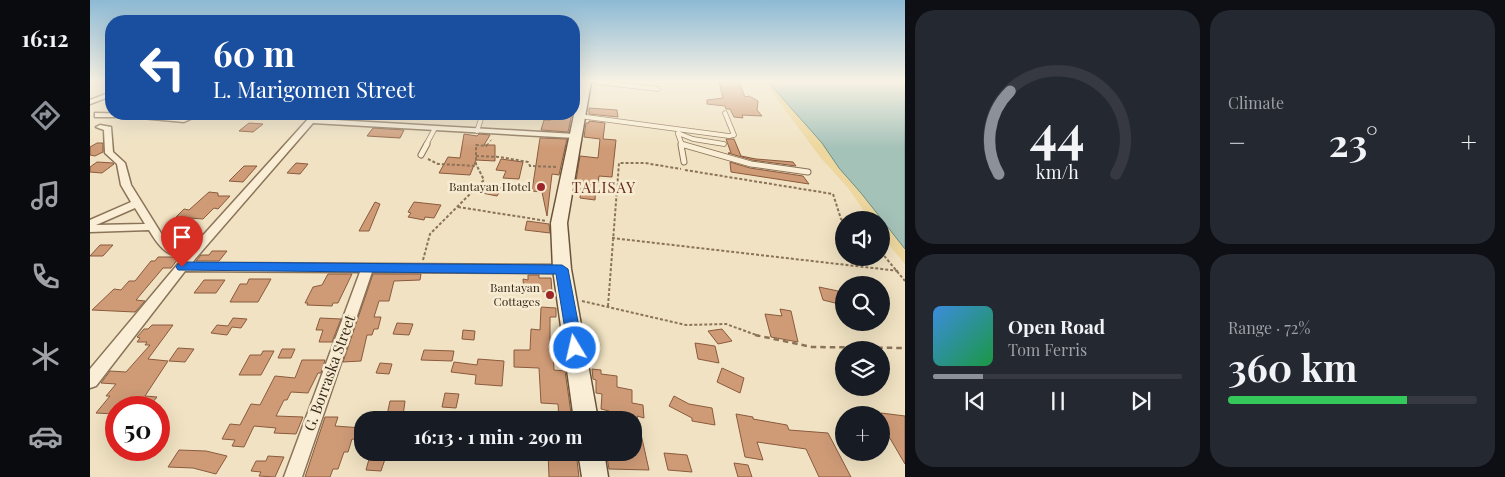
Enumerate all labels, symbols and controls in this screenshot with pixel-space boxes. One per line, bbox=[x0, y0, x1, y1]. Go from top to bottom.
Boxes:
text: 16:12 bbox=[21, 23, 69, 53]
text: 60 m bbox=[213, 29, 295, 76]
icon: left bbox=[130, 35, 195, 100]
text: L. Marigomen Street bbox=[213, 74, 415, 104]
text: Climate bbox=[1228, 92, 1284, 113]
text: 44 bbox=[1030, 97, 1085, 166]
icon: directions bbox=[28, 98, 63, 133]
text: 23° bbox=[1329, 116, 1378, 167]
text: − bbox=[1228, 123, 1246, 160]
text: + bbox=[1461, 123, 1477, 160]
text: km/h bbox=[1036, 160, 1079, 183]
district label: TALISAY bbox=[572, 177, 636, 197]
icon: music bbox=[28, 178, 63, 213]
place label: Bantayan Hotel bbox=[449, 178, 532, 194]
marker: Bantayan Hotel bbox=[535, 181, 547, 193]
map controls bbox=[835, 211, 890, 461]
button: sound bbox=[835, 211, 890, 266]
pin bbox=[161, 216, 203, 267]
icon: arrive bbox=[168, 223, 196, 251]
icon: phone bbox=[28, 259, 63, 294]
button: search bbox=[835, 276, 890, 331]
place label: Bantayan Cottages bbox=[490, 279, 540, 309]
marker: Bantayan Cottages bbox=[544, 289, 556, 301]
street label: G. Borraska Street bbox=[299, 311, 360, 434]
text: Open Road bbox=[1008, 313, 1105, 339]
text: Range · 72% bbox=[1228, 317, 1310, 338]
position arrow bbox=[548, 321, 600, 373]
icon: climate bbox=[28, 339, 63, 374]
text: Tom Ferris bbox=[1008, 339, 1087, 360]
button: layers bbox=[835, 341, 890, 396]
text: 360 km bbox=[1228, 341, 1357, 392]
icon: previous bbox=[961, 387, 989, 415]
icon: pause bbox=[1044, 387, 1072, 415]
icon: next bbox=[1127, 387, 1155, 415]
speed limit sign: 50 bbox=[105, 396, 170, 461]
button: + bbox=[835, 406, 890, 461]
icon: car bbox=[28, 419, 63, 454]
text: 16:13 · 1 min · 290 m bbox=[414, 423, 582, 449]

